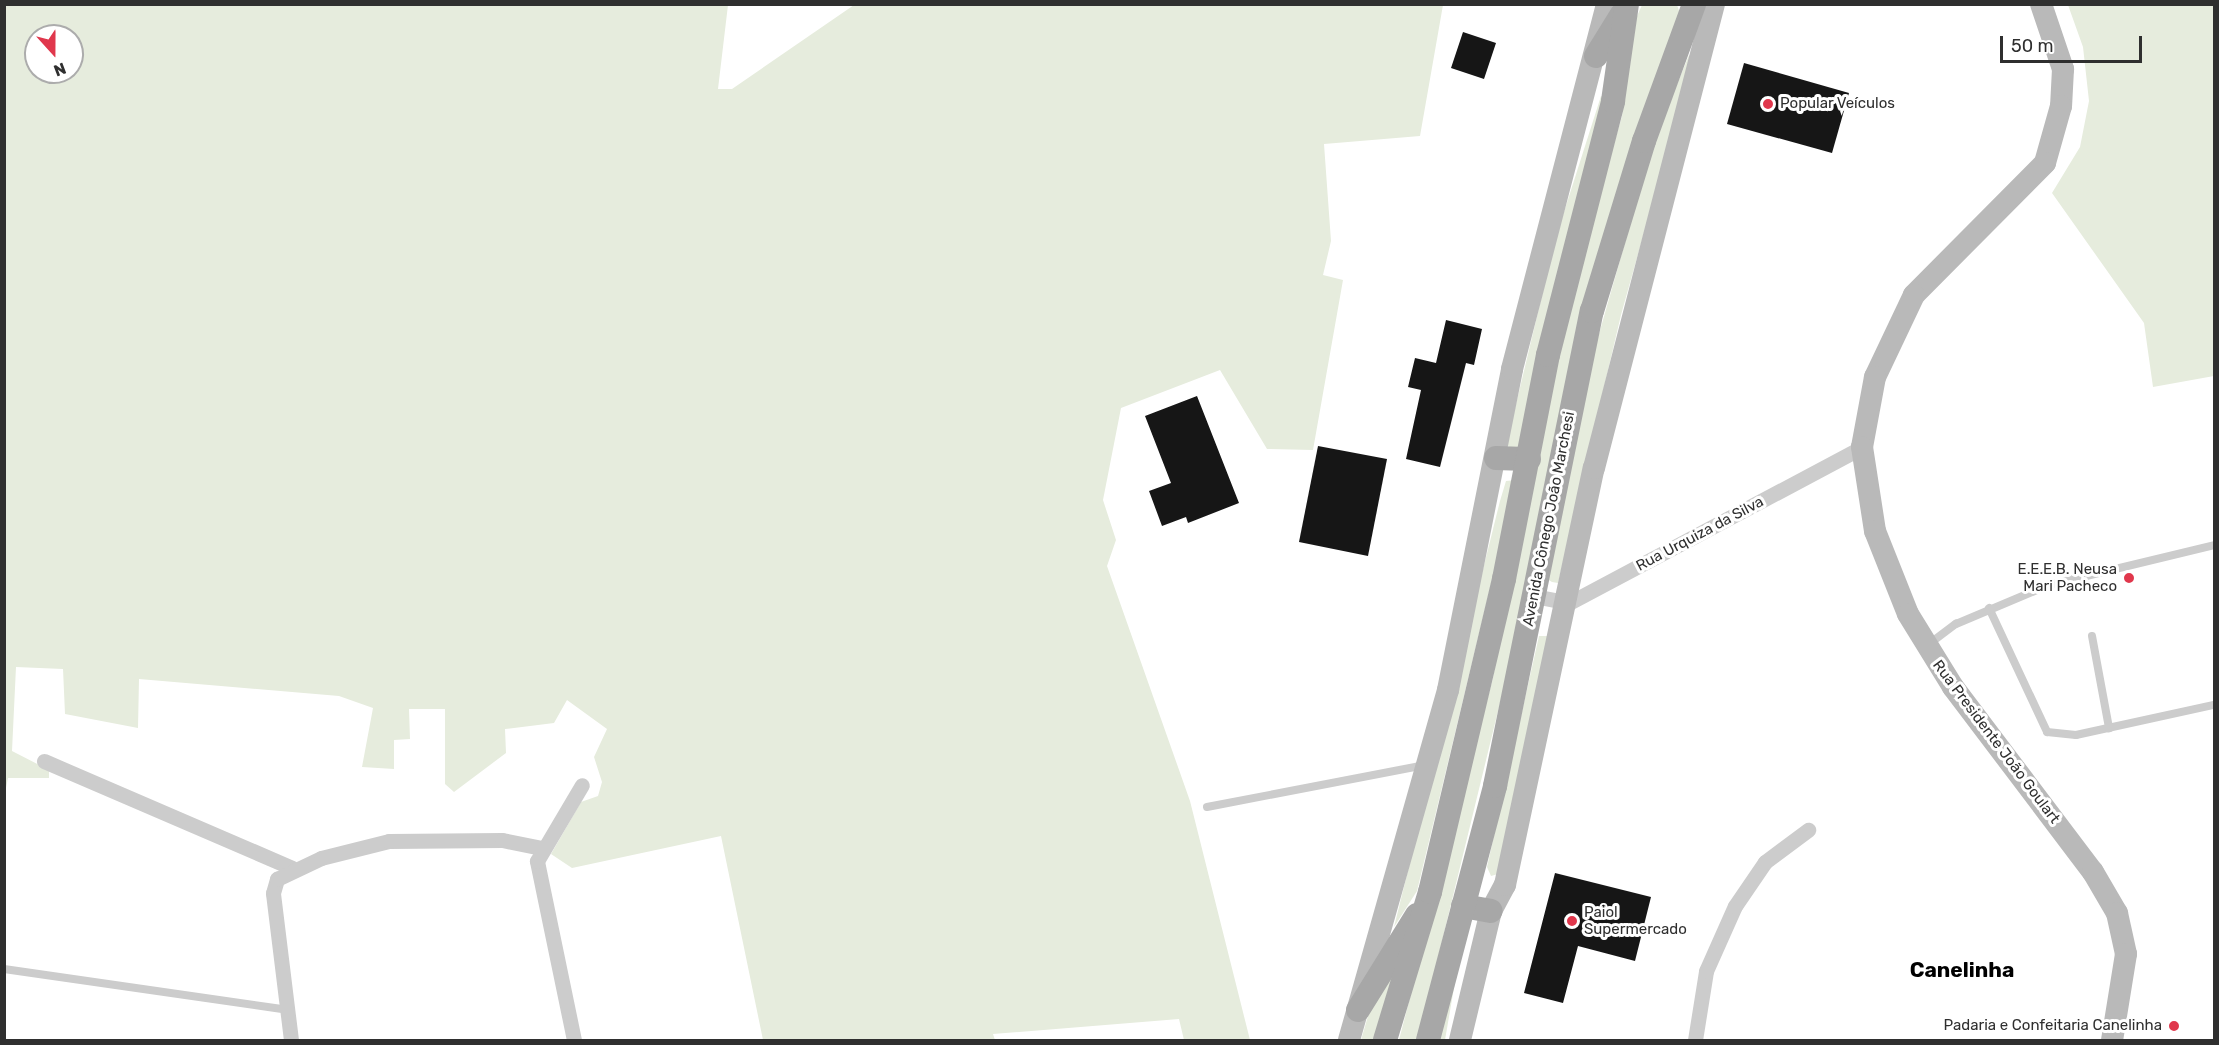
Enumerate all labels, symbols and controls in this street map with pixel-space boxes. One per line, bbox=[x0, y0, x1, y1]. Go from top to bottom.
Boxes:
north arrow bbox=[24, 24, 84, 84]
scale bar bbox=[2003, 24, 2146, 62]
text: 50 m bbox=[2011, 35, 2054, 57]
text: N bbox=[51, 58, 69, 80]
place label: Popular Veículos bbox=[1780, 95, 1896, 113]
marker: Popular Veículos bbox=[1761, 97, 1775, 111]
street label: Avenida Cônego João Marchesi bbox=[1519, 410, 1579, 628]
street label: Rua Urquiza da Silva bbox=[1633, 493, 1767, 575]
place label: E.E.E.B. Neusa Mari Pacheco bbox=[2018, 560, 2117, 595]
marker: E.E.E.B. Neusa Mari Pacheco bbox=[2122, 571, 2136, 585]
street label: Rua Presidente João Goulart bbox=[1929, 657, 2063, 827]
place label: Paiol Supermercado bbox=[1584, 903, 1687, 938]
marker: Paiol Supermercado bbox=[1565, 914, 1579, 928]
district label: Canelinha bbox=[1910, 957, 2014, 983]
place label: Padaria e Confeitaria Canelinha bbox=[1943, 1017, 2162, 1035]
marker: Padaria e Confeitaria Canelinha bbox=[2167, 1019, 2181, 1033]

